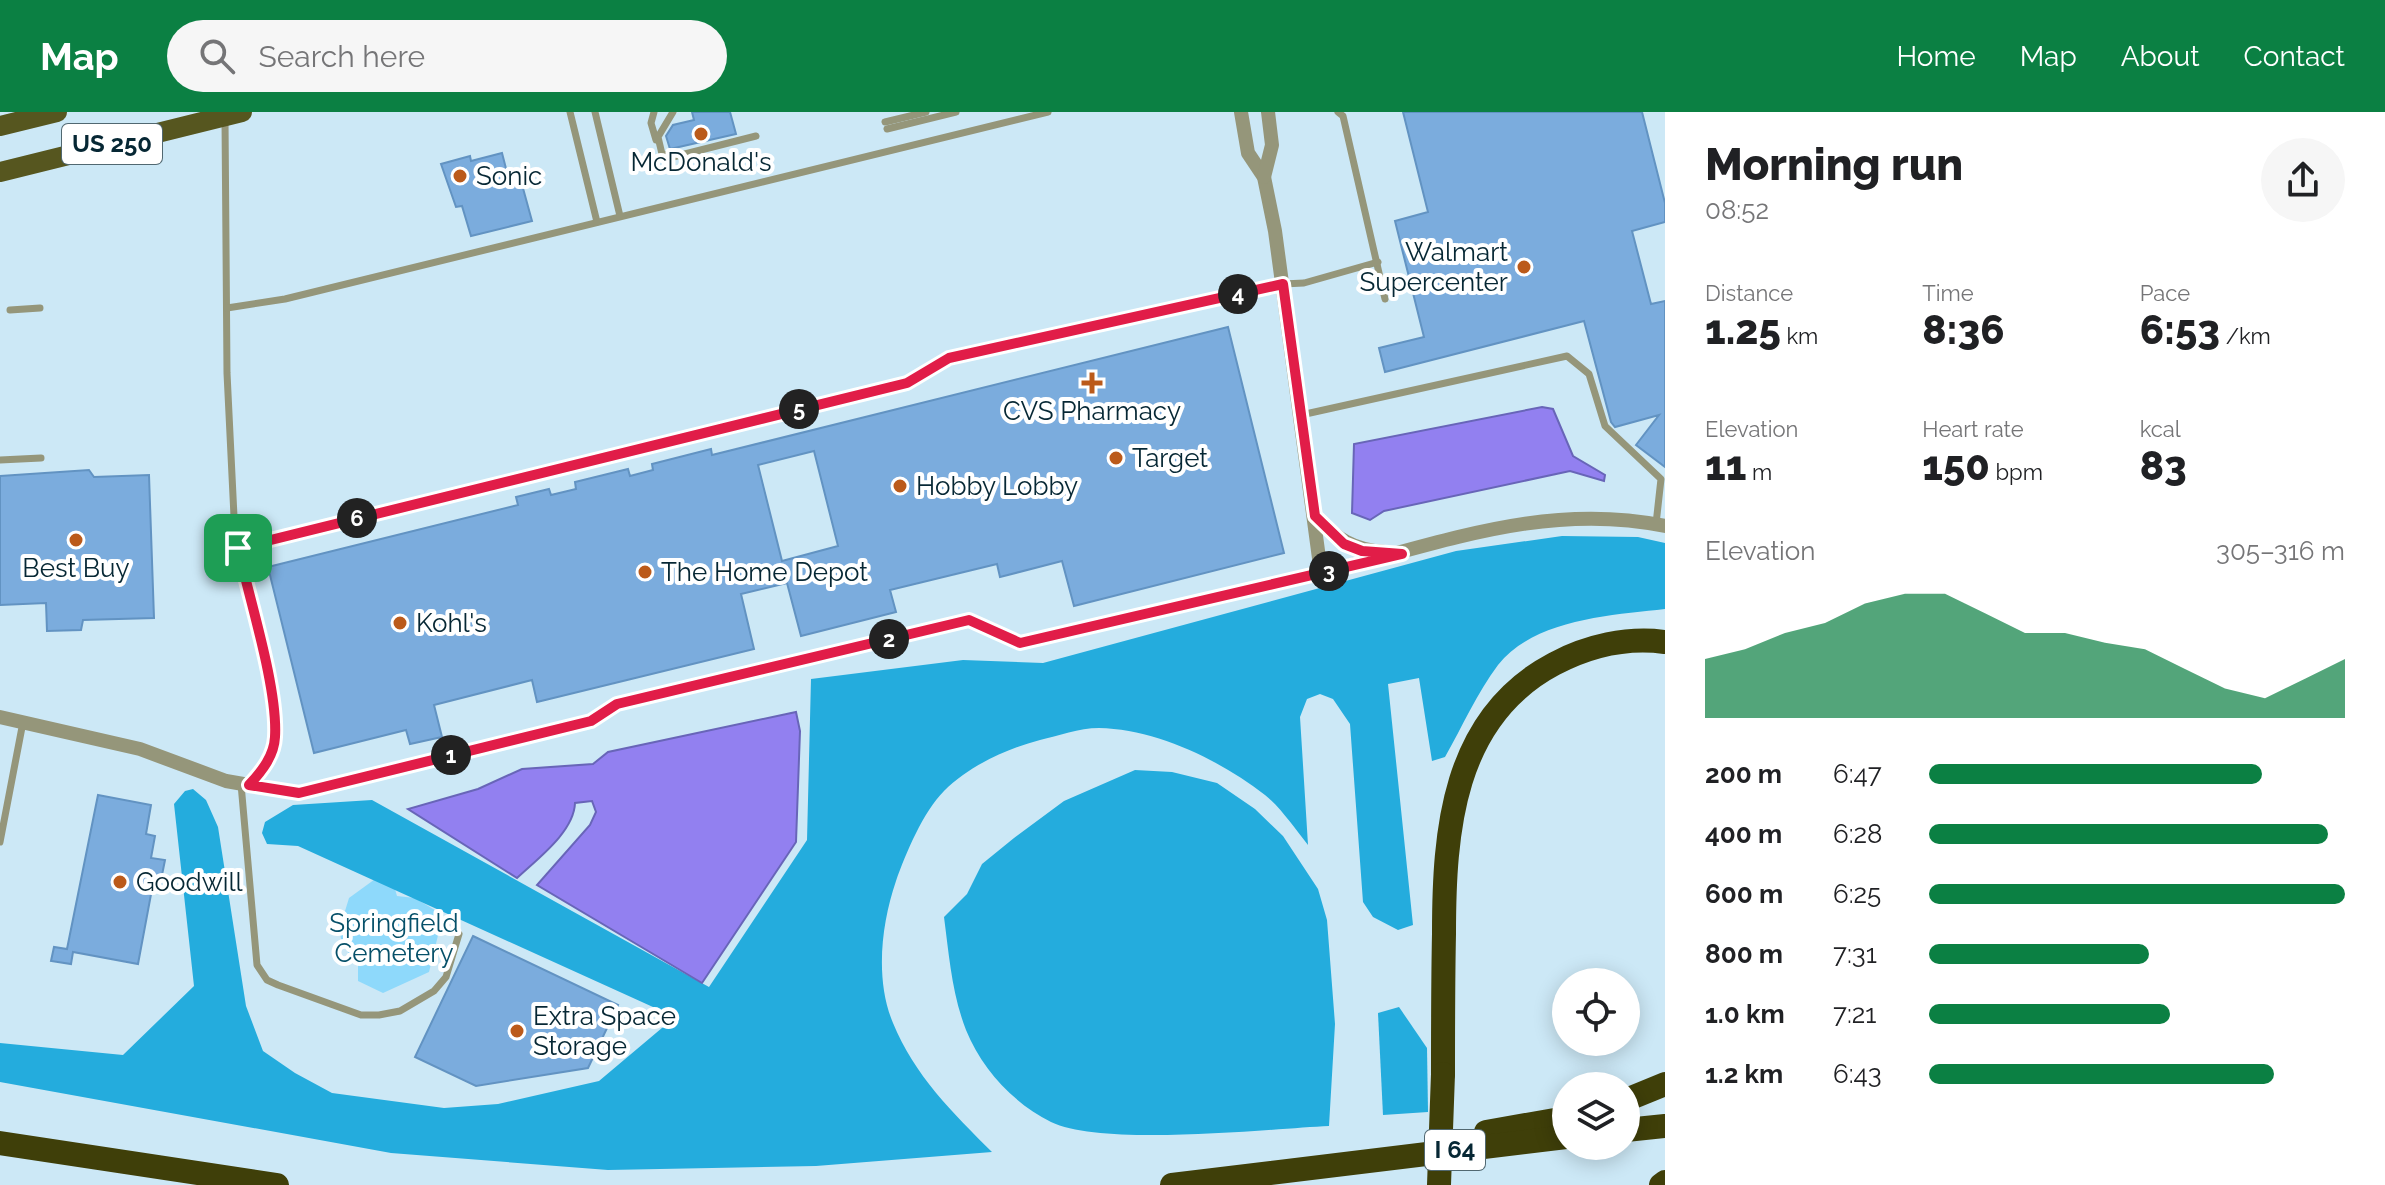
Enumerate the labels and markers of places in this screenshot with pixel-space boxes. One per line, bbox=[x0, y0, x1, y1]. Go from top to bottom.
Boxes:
marker: McDonald's bbox=[692, 125, 710, 143]
place label: McDonald's bbox=[631, 147, 771, 177]
place label: Sonic bbox=[476, 161, 542, 191]
marker: Sonic bbox=[451, 167, 469, 185]
place label: Walmart Supercenter bbox=[1359, 237, 1508, 297]
marker: Walmart Supercenter bbox=[1515, 258, 1533, 276]
pin: 4 bbox=[1218, 274, 1258, 314]
marker: CVS Pharmacy bbox=[1083, 374, 1101, 392]
pin: 5 bbox=[779, 389, 819, 429]
place label: CVS Pharmacy bbox=[1003, 396, 1181, 426]
place label: Target bbox=[1132, 443, 1208, 473]
marker: Target bbox=[1107, 449, 1125, 467]
place label: Hobby Lobby bbox=[916, 471, 1078, 501]
marker: Hobby Lobby bbox=[891, 477, 909, 495]
pin: 6 bbox=[337, 498, 377, 538]
pin bbox=[204, 514, 272, 582]
marker: Best Buy bbox=[67, 531, 85, 549]
pin: 3 bbox=[1309, 551, 1349, 591]
place label: Best Buy bbox=[22, 553, 130, 583]
place label: The Home Depot bbox=[661, 557, 868, 587]
marker: The Home Depot bbox=[636, 563, 654, 581]
place label: Kohl's bbox=[416, 608, 487, 638]
marker: Kohl's bbox=[391, 614, 409, 632]
pin: 2 bbox=[869, 619, 909, 659]
pin: 1 bbox=[431, 735, 471, 775]
place label: Goodwill bbox=[136, 867, 244, 897]
marker: Goodwill bbox=[111, 873, 129, 891]
place label: Extra Space Storage bbox=[533, 1001, 676, 1061]
marker: Extra Space Storage bbox=[508, 1022, 526, 1040]

